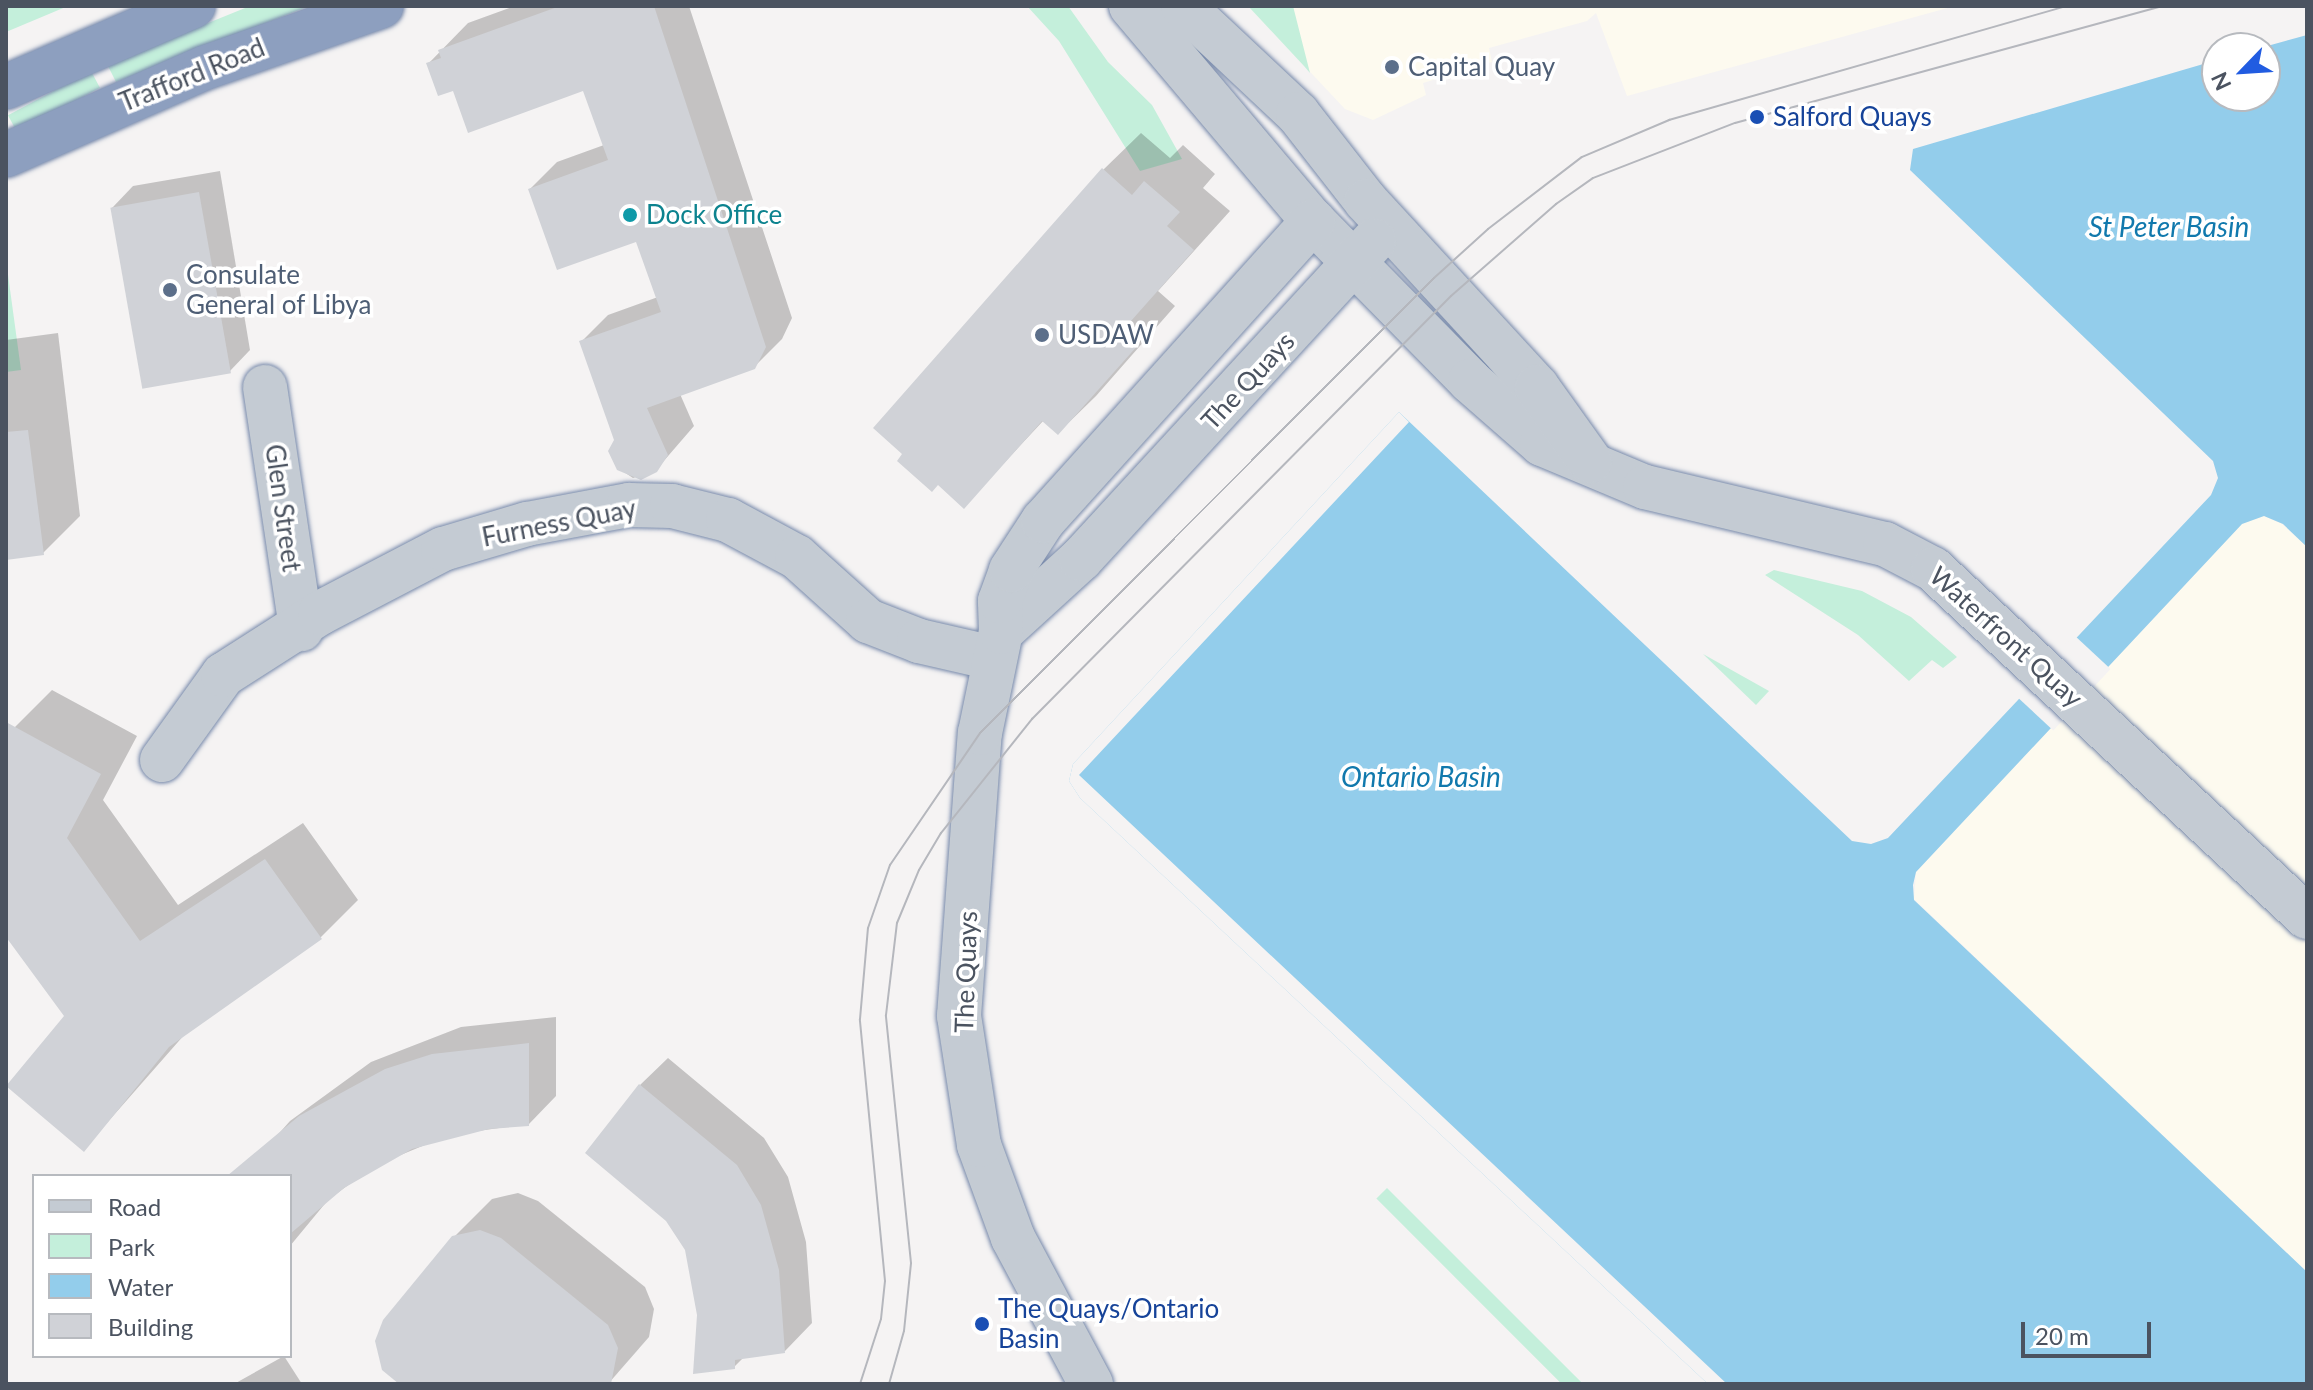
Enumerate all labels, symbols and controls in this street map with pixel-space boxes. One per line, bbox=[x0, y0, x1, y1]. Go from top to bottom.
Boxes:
street label: Trafford Road bbox=[115, 32, 269, 118]
north arrow bbox=[2201, 32, 2281, 112]
place label: Capital Quay bbox=[1408, 51, 1555, 83]
marker: Capital Quay bbox=[1383, 58, 1401, 76]
text: N bbox=[2205, 68, 2236, 95]
place label: Salford Quays bbox=[1773, 101, 1932, 133]
marker: Salford Quays bbox=[1748, 108, 1766, 126]
place label: Dock Office bbox=[646, 199, 782, 231]
marker: Dock Office bbox=[621, 206, 639, 224]
water label: St Peter Basin bbox=[2088, 209, 2250, 243]
place label: Consulate General of Libya bbox=[186, 259, 372, 320]
marker: Consulate General of Libya bbox=[161, 281, 179, 299]
place label: USDAW bbox=[1058, 319, 1154, 351]
marker: USDAW bbox=[1033, 326, 1051, 344]
street label: The Quays bbox=[1195, 326, 1301, 436]
street label: Glen Street bbox=[259, 442, 307, 574]
street label: Furness Quay bbox=[479, 493, 639, 553]
street label: Waterfront Quay bbox=[1923, 560, 2089, 714]
water label: Ontario Basin bbox=[1341, 759, 1501, 793]
street label: The Quays bbox=[948, 910, 984, 1034]
legend bbox=[32, 1174, 292, 1358]
text: Road bbox=[108, 1192, 161, 1221]
text: Park bbox=[108, 1232, 155, 1261]
text: Water bbox=[108, 1272, 173, 1301]
place label: The Quays/Ontario Basin bbox=[998, 1293, 1219, 1354]
scale bar bbox=[2025, 1306, 2155, 1356]
text: Building bbox=[108, 1312, 193, 1341]
marker: The Quays/Ontario Basin bbox=[973, 1315, 991, 1333]
text: 20 m bbox=[2035, 1321, 2089, 1350]

